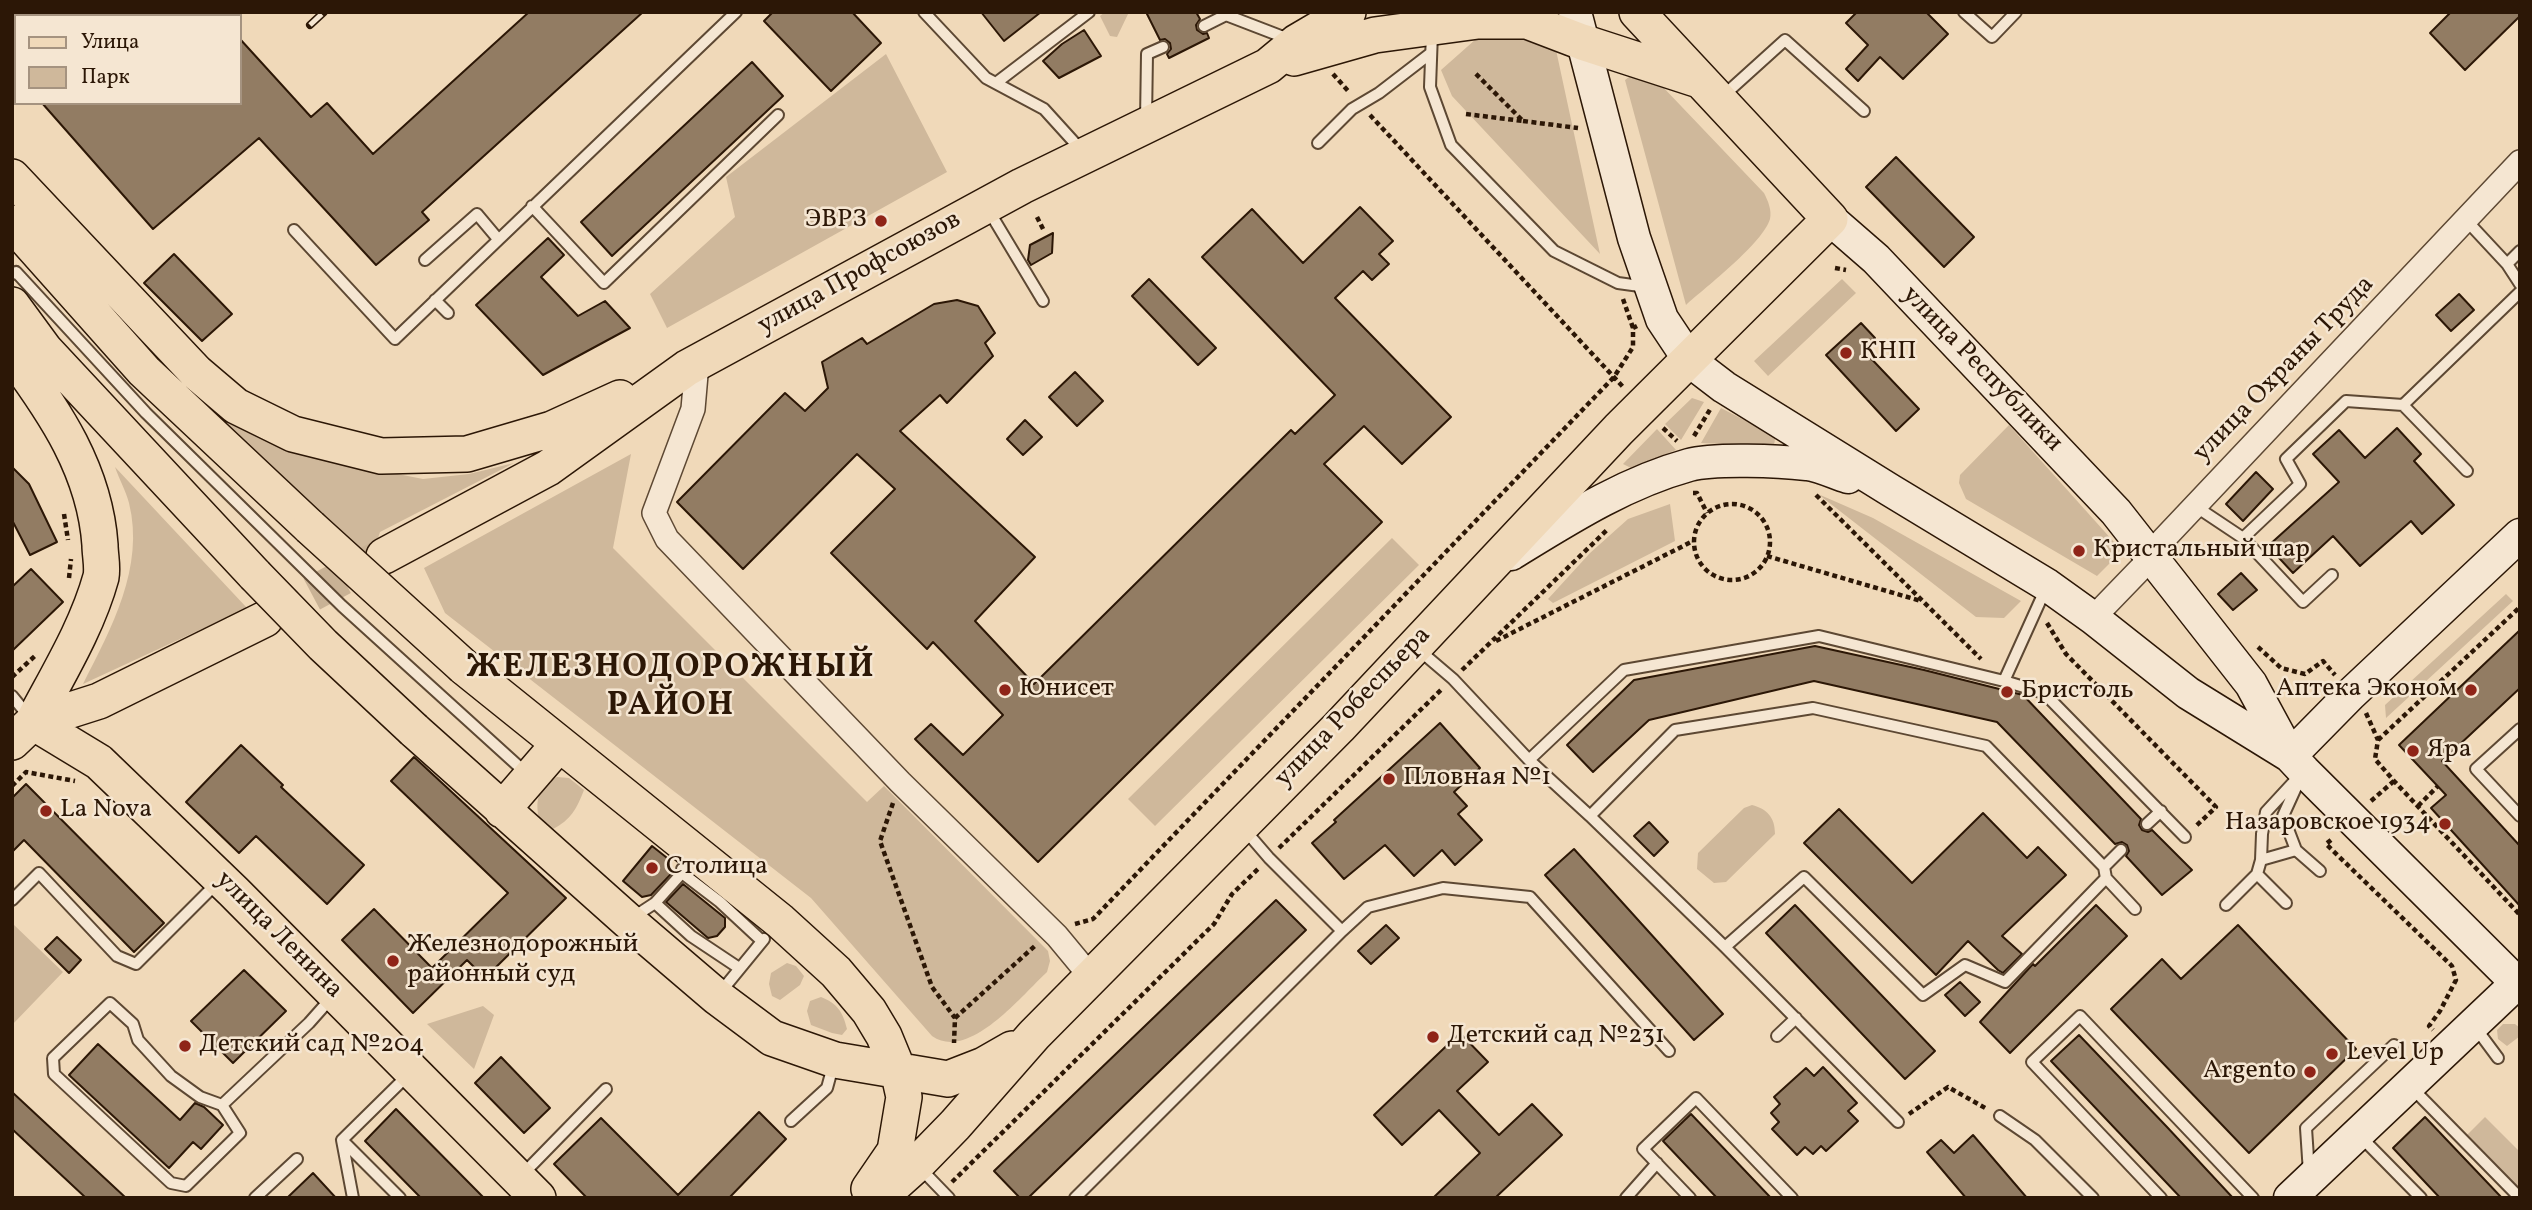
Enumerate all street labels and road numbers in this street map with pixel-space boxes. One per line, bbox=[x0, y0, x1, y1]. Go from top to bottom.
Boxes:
street label: улица Профсоюзов bbox=[753, 205, 967, 343]
street label: улица Охраны Труда bbox=[2188, 270, 2382, 470]
street label: улица Республики bbox=[1894, 281, 2068, 459]
street label: улица Робеспьера bbox=[1269, 621, 1439, 795]
street label: улица Ленина bbox=[208, 866, 348, 1006]

